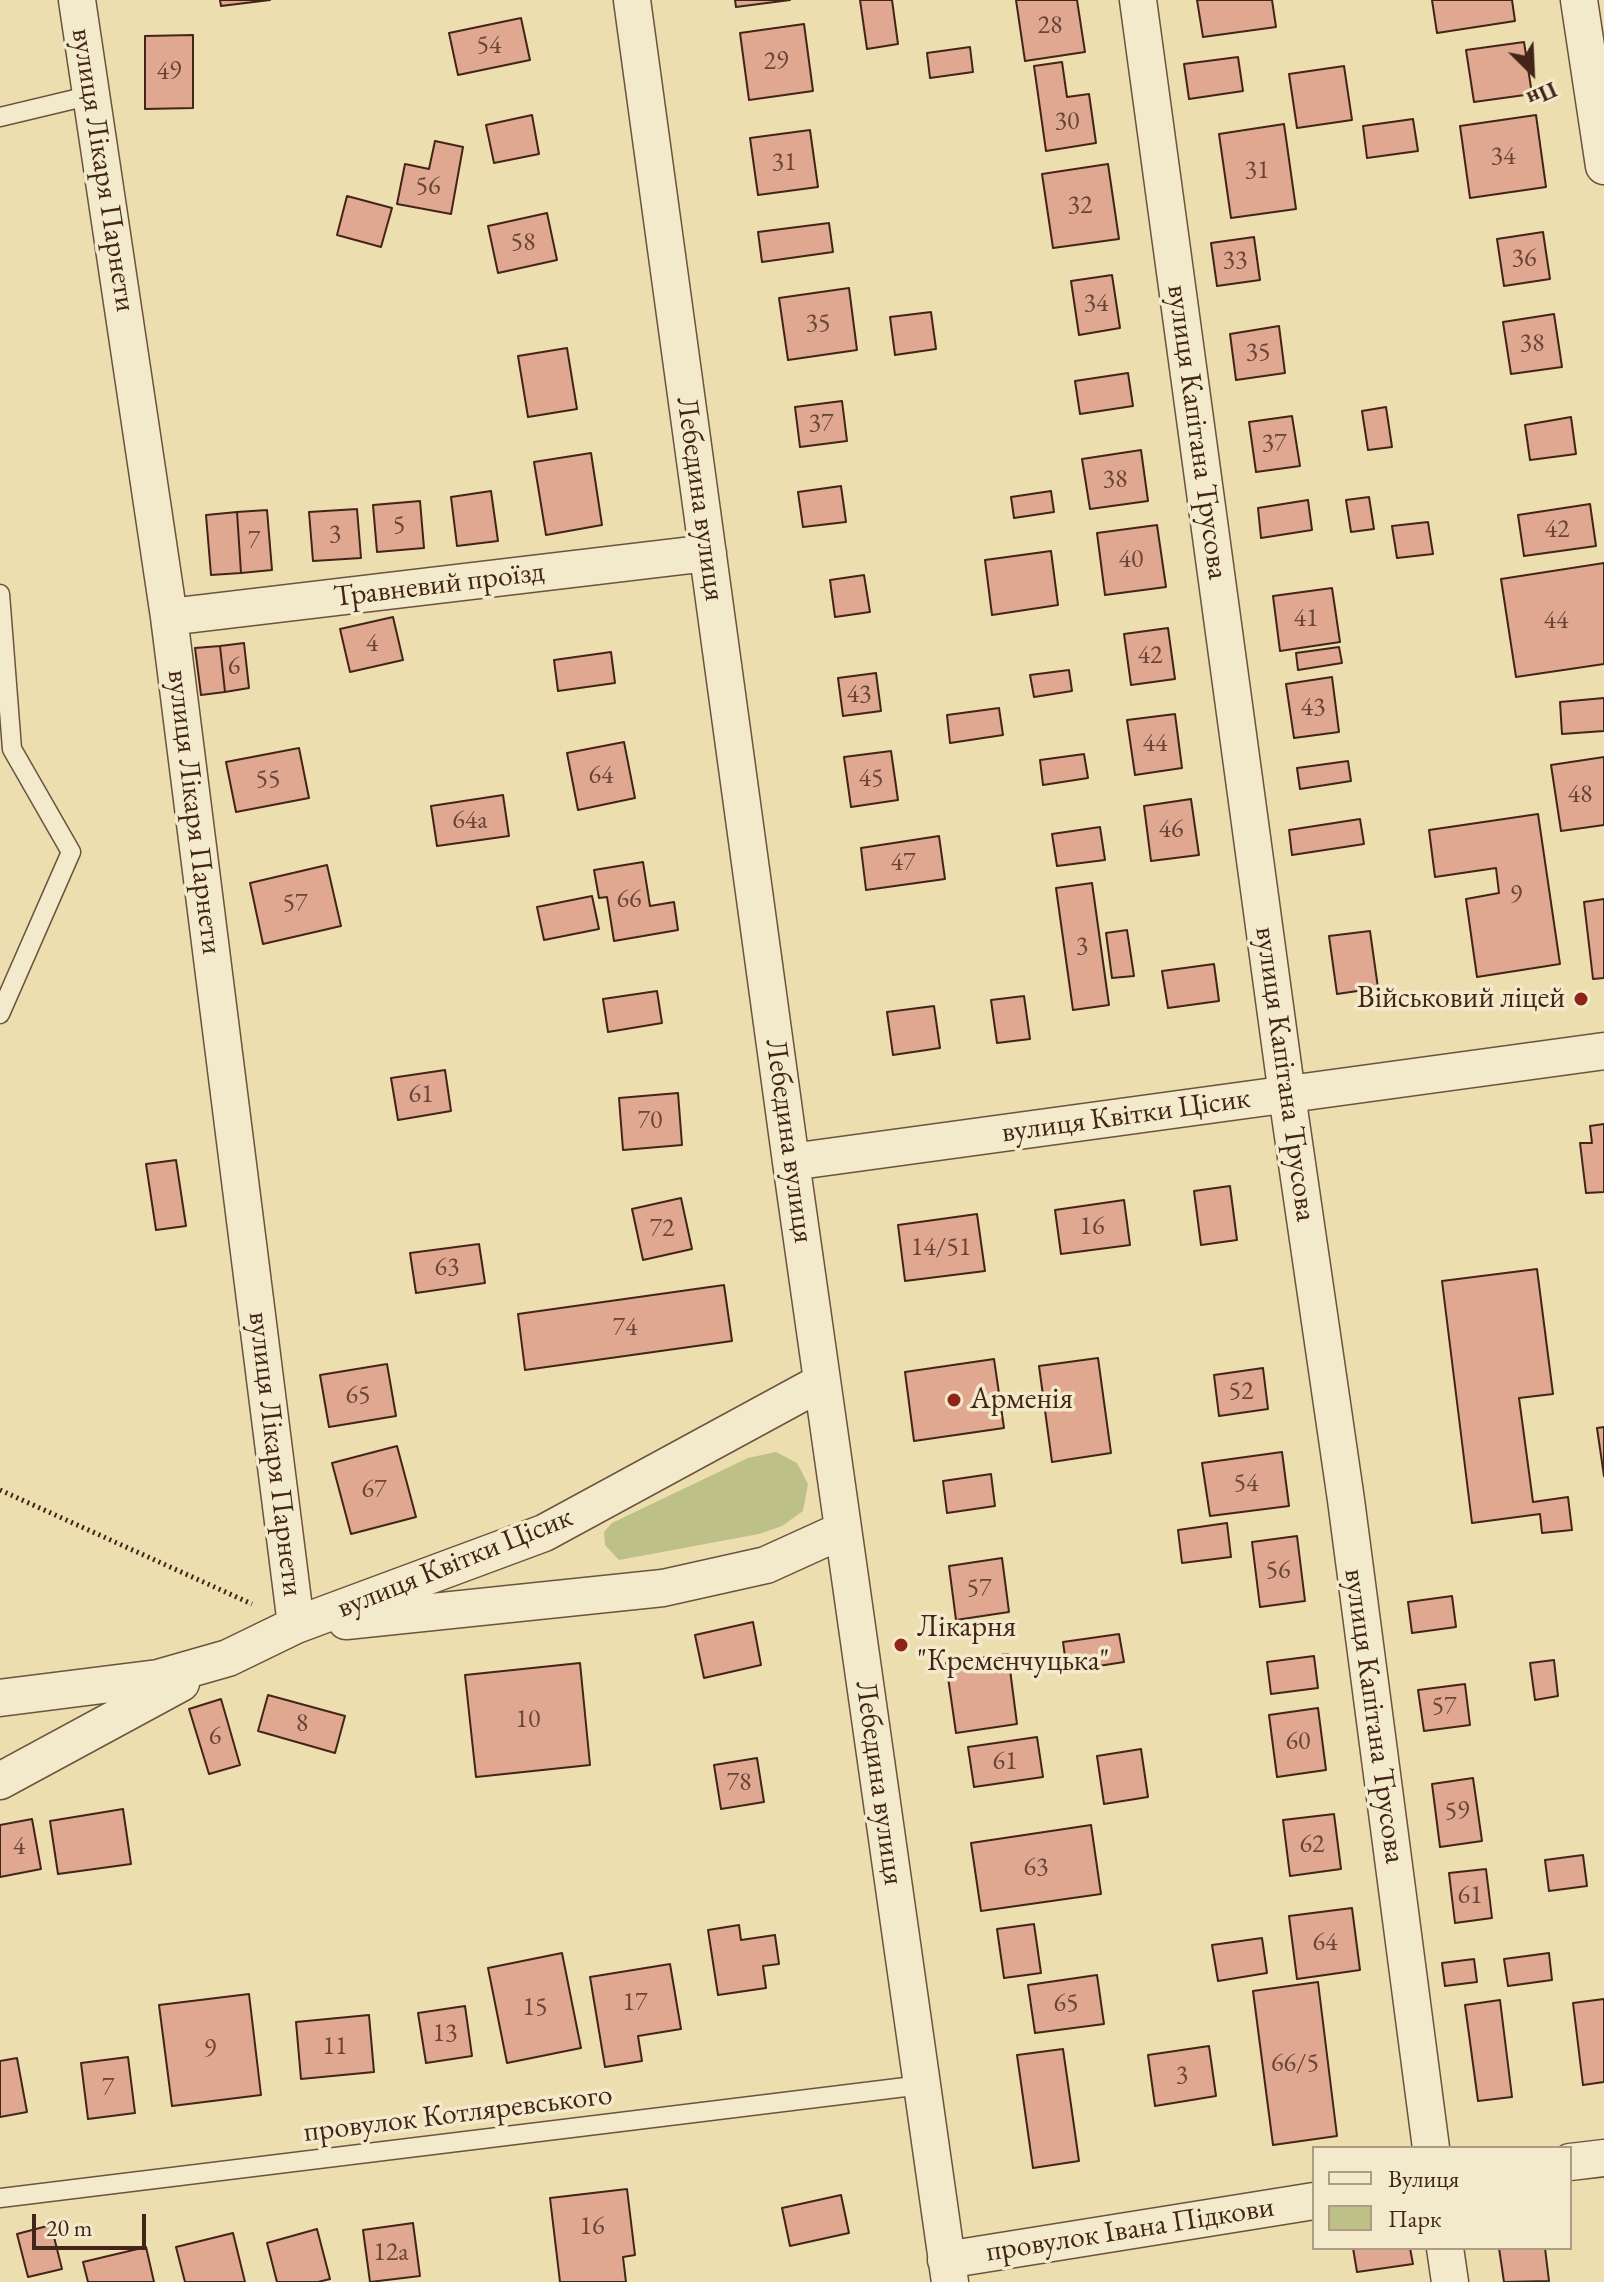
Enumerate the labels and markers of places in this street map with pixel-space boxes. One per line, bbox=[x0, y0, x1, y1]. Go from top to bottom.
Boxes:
place label: Військовий ліцей bbox=[1357, 981, 1565, 1017]
marker: Військовий ліцей bbox=[1572, 990, 1590, 1008]
place label: Арменія bbox=[970, 1382, 1073, 1418]
marker: Арменія bbox=[945, 1391, 963, 1409]
place label: Лікарня "Кременчуцька" bbox=[917, 1610, 1110, 1680]
marker: Лікарня "Кременчуцька" bbox=[892, 1636, 910, 1654]

